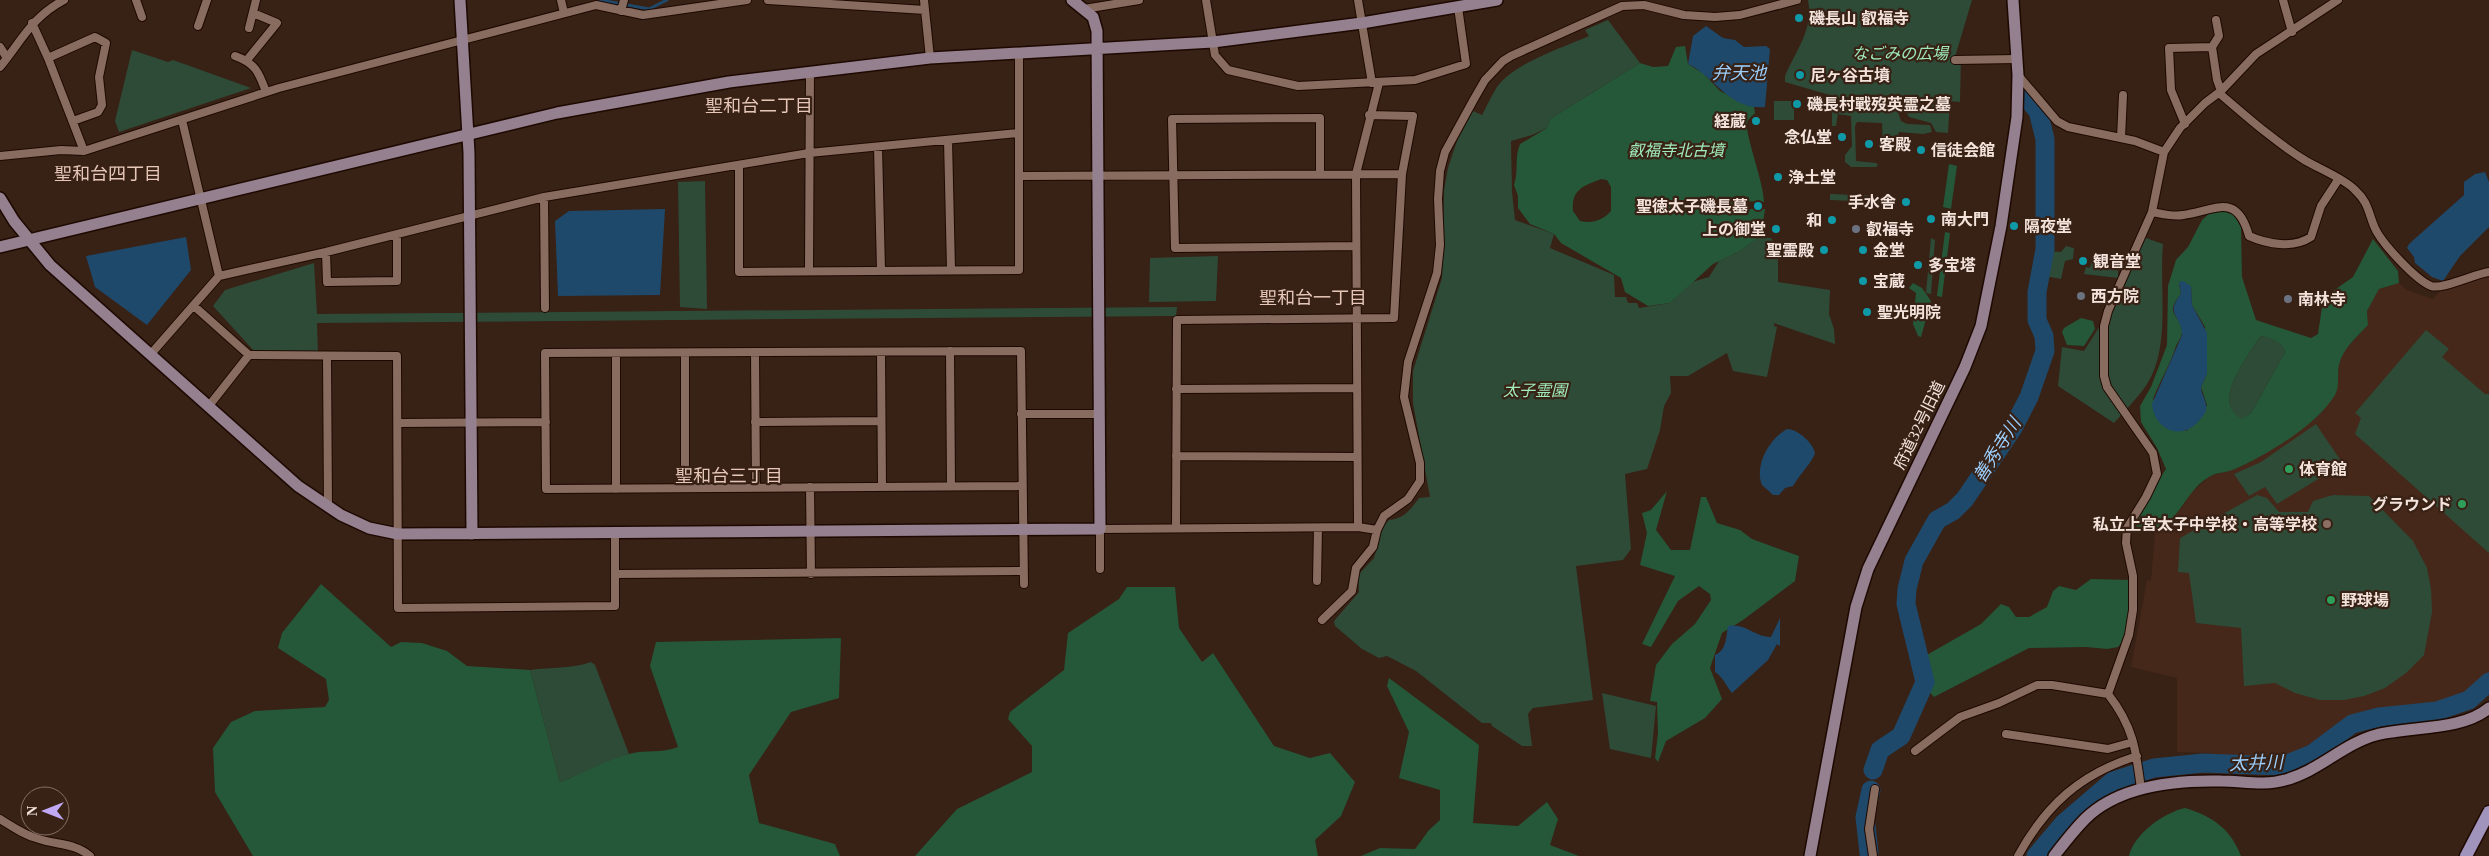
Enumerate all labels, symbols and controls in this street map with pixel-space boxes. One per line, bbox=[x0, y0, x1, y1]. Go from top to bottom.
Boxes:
place label: 磯長山 叡福寺 bbox=[1809, 10, 1909, 27]
marker: 磯長山 叡福寺 bbox=[1793, 12, 1805, 24]
park label: なごみの広場 bbox=[1852, 45, 1950, 62]
water label: 弁天池 bbox=[1712, 63, 1768, 83]
place label: 尼ヶ谷古墳 bbox=[1810, 67, 1890, 84]
marker: 尼ヶ谷古墳 bbox=[1794, 69, 1806, 81]
place label: 磯長村戰歿英霊之墓 bbox=[1807, 95, 1951, 113]
district label: 聖和台二丁目 bbox=[705, 96, 813, 116]
marker: 磯長村戰歿英霊之墓 bbox=[1791, 98, 1803, 110]
place label: 経蔵 bbox=[1714, 113, 1746, 130]
marker: 経蔵 bbox=[1750, 115, 1762, 127]
place label: 念仏堂 bbox=[1784, 129, 1832, 146]
marker: 念仏堂 bbox=[1836, 131, 1848, 143]
place label: 客殿 bbox=[1879, 136, 1911, 153]
marker: 客殿 bbox=[1863, 138, 1875, 150]
park label: 叡福寺北古墳 bbox=[1628, 142, 1726, 159]
place label: 信徒会館 bbox=[1930, 142, 1995, 159]
marker: 信徒会館 bbox=[1915, 144, 1927, 156]
district label: 聖和台四丁目 bbox=[54, 164, 162, 184]
place label: 浄土堂 bbox=[1788, 169, 1836, 186]
marker: 浄土堂 bbox=[1772, 171, 1784, 183]
place label: 手水舎 bbox=[1848, 194, 1896, 211]
marker: 手水舎 bbox=[1900, 196, 1912, 208]
place label: 聖徳太子磯長墓 bbox=[1636, 198, 1748, 215]
marker: 聖徳太子磯長墓 bbox=[1752, 200, 1764, 212]
place label: 南大門 bbox=[1941, 211, 1989, 228]
place label: 和 bbox=[1806, 212, 1822, 229]
marker: 南大門 bbox=[1925, 213, 1937, 225]
marker: 和 bbox=[1826, 214, 1838, 226]
place label: 隔夜堂 bbox=[2024, 218, 2072, 235]
marker: 隔夜堂 bbox=[2008, 220, 2020, 232]
place label: 上の御堂 bbox=[1702, 221, 1766, 238]
place label: 叡福寺 bbox=[1866, 221, 1914, 238]
marker: 上の御堂 bbox=[1770, 223, 1782, 235]
marker: 叡福寺 bbox=[1850, 223, 1862, 235]
place label: 聖霊殿 bbox=[1766, 242, 1814, 259]
place label: 金堂 bbox=[1873, 242, 1905, 259]
marker: 聖霊殿 bbox=[1818, 244, 1830, 256]
marker: 金堂 bbox=[1857, 244, 1869, 256]
place label: 観音堂 bbox=[2093, 253, 2141, 270]
marker: 観音堂 bbox=[2077, 255, 2089, 267]
place label: 多宝塔 bbox=[1928, 257, 1976, 274]
marker: 多宝塔 bbox=[1912, 259, 1924, 271]
place label: 宝蔵 bbox=[1873, 273, 1905, 290]
marker: 宝蔵 bbox=[1857, 275, 1869, 287]
district label: 聖和台一丁目 bbox=[1259, 288, 1367, 308]
place label: 西方院 bbox=[2091, 288, 2139, 305]
marker: 西方院 bbox=[2075, 290, 2087, 302]
place label: 南林寺 bbox=[2298, 291, 2346, 308]
marker: 南林寺 bbox=[2282, 293, 2294, 305]
place label: 聖光明院 bbox=[1877, 304, 1941, 321]
marker: 聖光明院 bbox=[1861, 306, 1873, 318]
street label: 府道32号旧道 bbox=[1890, 378, 1948, 472]
park label: 太子霊園 bbox=[1503, 382, 1569, 399]
water label: 善秀寺川 bbox=[1969, 412, 2026, 486]
place label: 体育館 bbox=[2299, 461, 2347, 478]
marker: 体育館 bbox=[2283, 463, 2295, 475]
district label: 聖和台三丁目 bbox=[675, 466, 783, 486]
place label: グラウンド bbox=[2372, 495, 2452, 513]
marker: グラウンド bbox=[2456, 498, 2468, 510]
place label: 私立上宮太子中学校・高等学校 bbox=[2093, 516, 2317, 533]
marker: 私立上宮太子中学校・高等学校 bbox=[2321, 518, 2333, 530]
place label: 野球場 bbox=[2341, 592, 2389, 609]
marker: 野球場 bbox=[2325, 594, 2337, 606]
water label: 太井川 bbox=[2229, 752, 2285, 774]
north arrow bbox=[20, 786, 70, 836]
text: N bbox=[25, 806, 40, 816]

